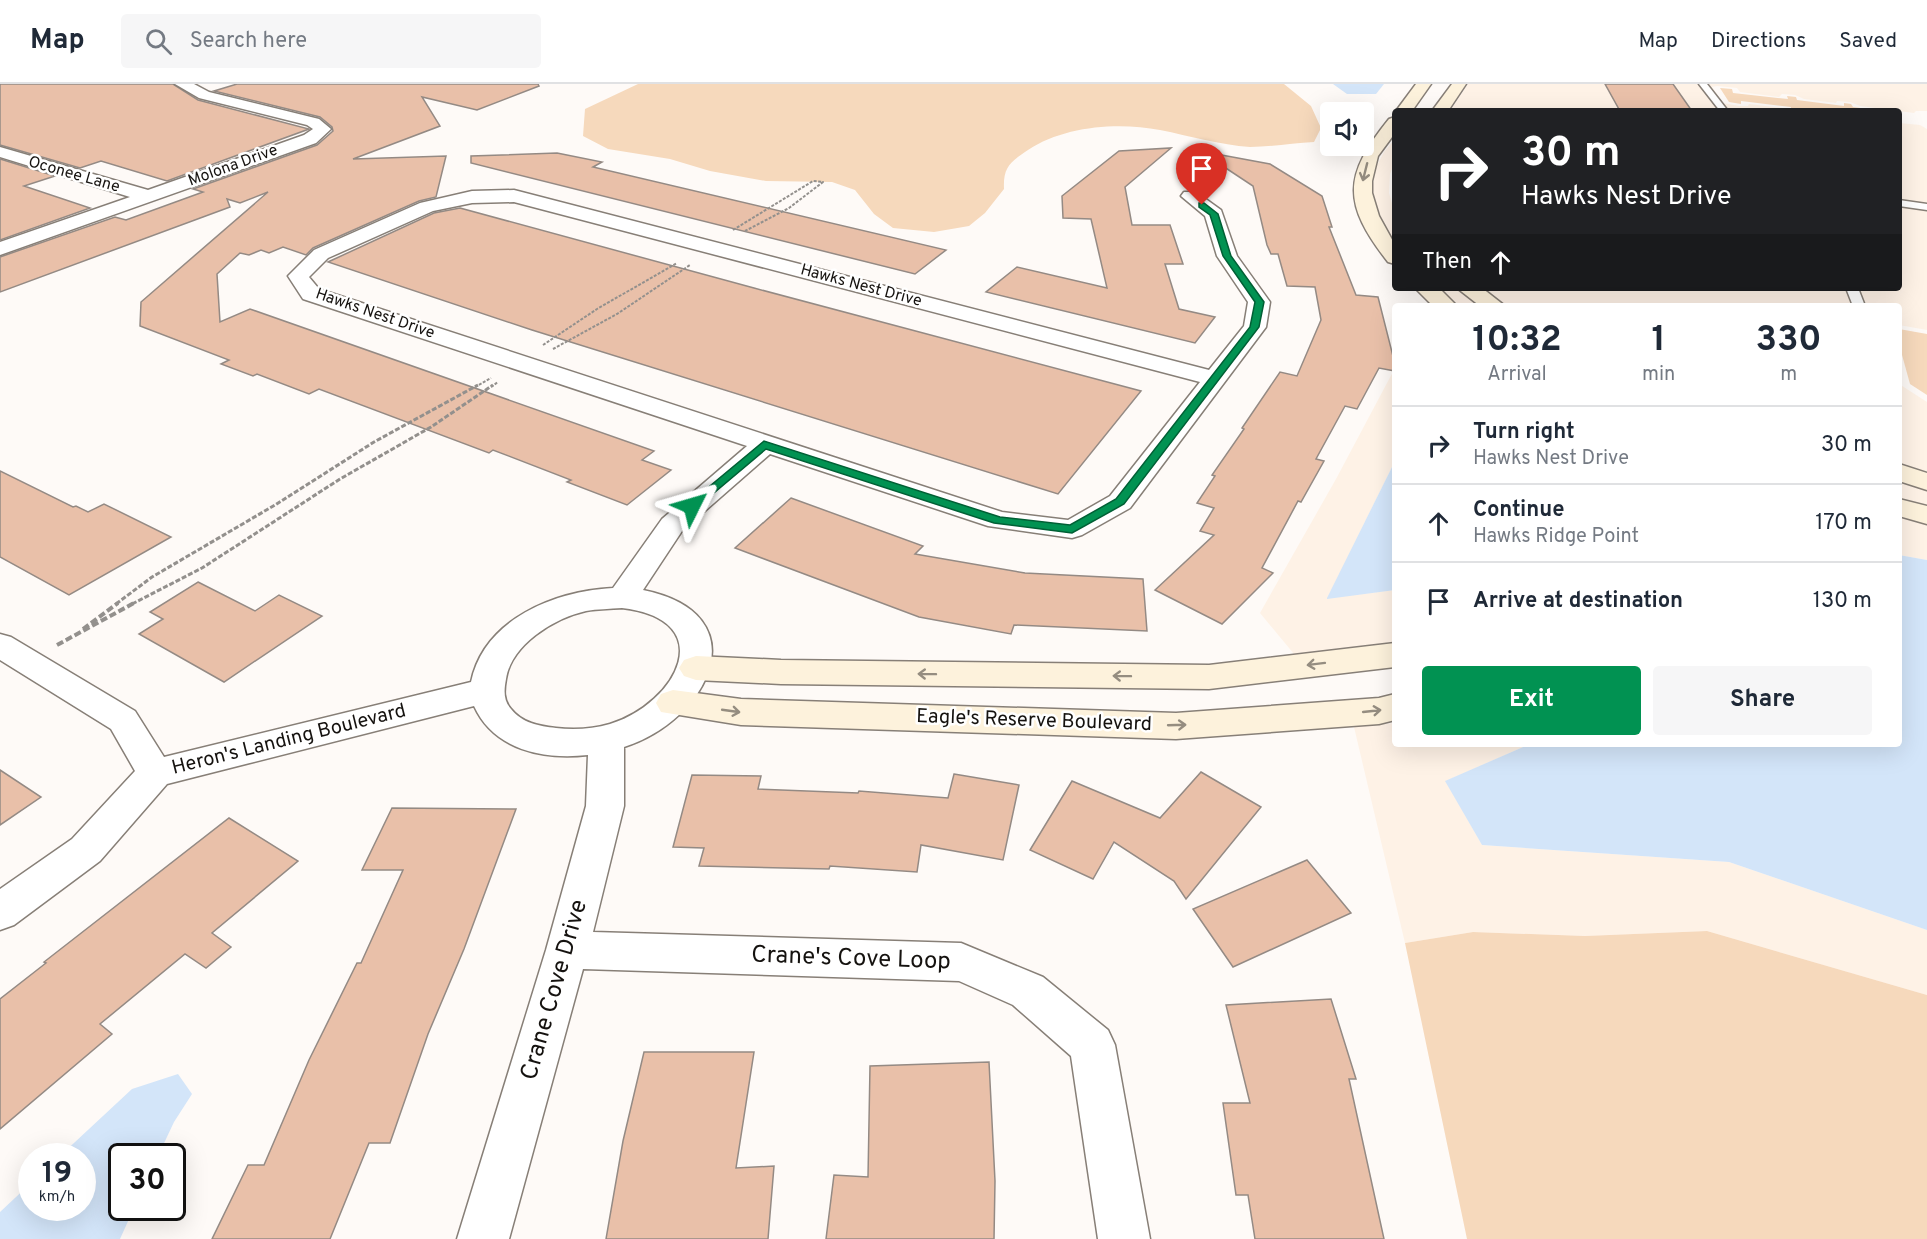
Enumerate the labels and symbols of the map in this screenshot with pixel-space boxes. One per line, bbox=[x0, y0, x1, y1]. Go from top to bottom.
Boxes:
street label: Molona Drive bbox=[185, 141, 281, 191]
pin bbox=[1176, 143, 1227, 205]
street label: Oconee Lane bbox=[26, 152, 122, 198]
one-way arrow bbox=[1359, 162, 1371, 181]
street label: Hawks Nest Drive bbox=[798, 260, 924, 312]
street label: Hawks Nest Drive bbox=[313, 284, 437, 344]
position arrow bbox=[660, 474, 724, 538]
one-way arrow bbox=[1307, 659, 1326, 670]
one-way arrow bbox=[917, 668, 937, 680]
one-way arrow bbox=[1112, 670, 1132, 682]
street label: Heron's Landing Boulevard bbox=[169, 698, 409, 782]
street label: Eagle's Reserve Boulevard bbox=[916, 704, 1152, 738]
one-way arrow bbox=[720, 705, 740, 716]
one-way arrow bbox=[1361, 705, 1381, 716]
one-way arrow bbox=[1167, 720, 1187, 731]
street label: Crane Cove Drive bbox=[515, 896, 595, 1084]
street label: Crane's Cove Loop bbox=[751, 941, 951, 977]
speed limit sign: 30 bbox=[108, 1143, 186, 1221]

